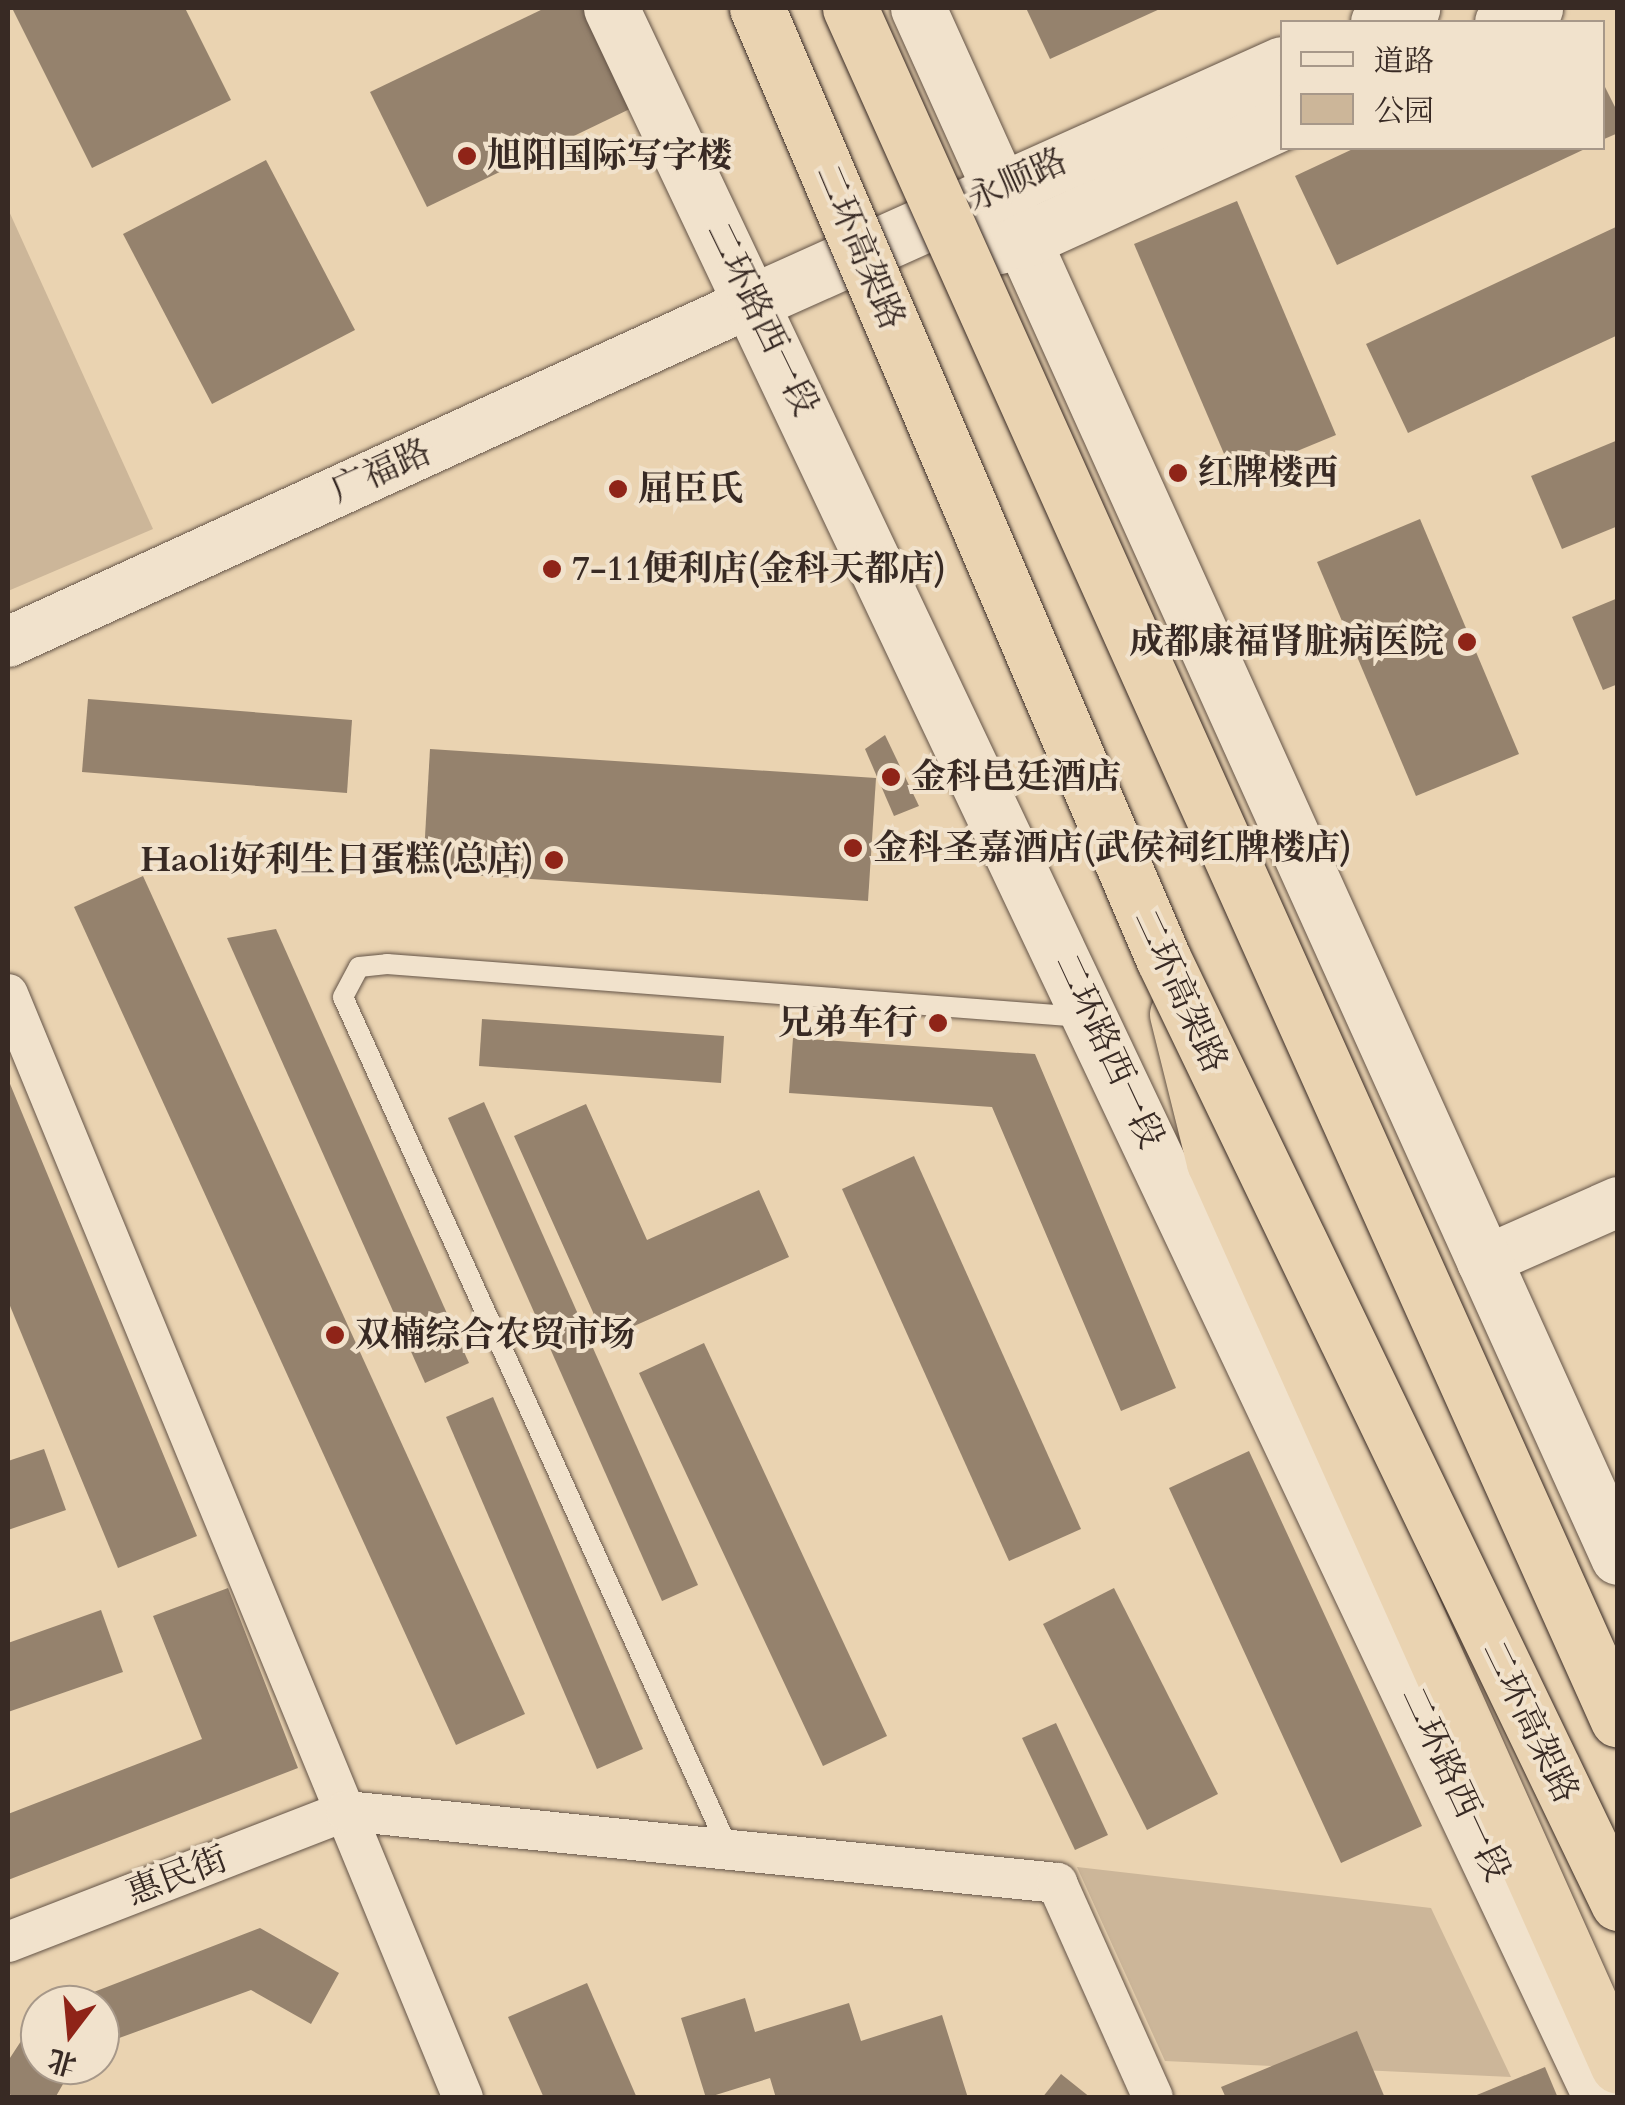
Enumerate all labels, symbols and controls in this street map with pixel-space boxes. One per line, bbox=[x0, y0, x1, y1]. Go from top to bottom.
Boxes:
legend bbox=[1280, 20, 1605, 150]
text: 道路 bbox=[1374, 41, 1434, 82]
text: 公园 bbox=[1374, 91, 1434, 132]
place label: 旭阳国际写字楼 bbox=[487, 135, 732, 177]
street label: 永顺路 bbox=[960, 139, 1074, 221]
marker: 旭阳国际写字楼 bbox=[456, 145, 478, 167]
street label: 二环高架路 bbox=[806, 158, 914, 336]
street label: 二环路西一段 bbox=[697, 215, 827, 423]
street label: 广福路 bbox=[324, 430, 438, 512]
place label: 红牌楼西 bbox=[1198, 452, 1338, 494]
marker: 红牌楼西 bbox=[1167, 462, 1189, 484]
place label: 屈臣氏 bbox=[638, 468, 743, 510]
marker: 屈臣氏 bbox=[607, 478, 629, 500]
place label: 7-11便利店(金科天都店) bbox=[572, 548, 946, 590]
marker: 7-11便利店(金科天都店) bbox=[541, 558, 563, 580]
place label: 成都康福肾脏病医院 bbox=[1129, 621, 1444, 663]
marker: 成都康福肾脏病医院 bbox=[1454, 629, 1480, 655]
place label: 金科邑廷酒店 bbox=[911, 756, 1121, 798]
marker: 金科邑廷酒店 bbox=[880, 766, 902, 788]
place label: 金科圣嘉酒店(武侯祠红牌楼店) bbox=[873, 827, 1352, 869]
marker: 金科圣嘉酒店(武侯祠红牌楼店) bbox=[842, 837, 864, 859]
place label: Haoli好利生日蛋糕(总店) bbox=[140, 839, 534, 881]
marker: Haoli好利生日蛋糕(总店) bbox=[543, 849, 565, 871]
street label: 二环高架路 bbox=[1124, 903, 1236, 1079]
street label: 二环路西一段 bbox=[1046, 947, 1172, 1155]
place label: 兄弟车行 bbox=[778, 1002, 918, 1044]
marker: 兄弟车行 bbox=[927, 1012, 949, 1034]
place label: 双楠综合农贸市场 bbox=[355, 1314, 635, 1356]
marker: 双楠综合农贸市场 bbox=[324, 1324, 346, 1346]
street label: 二环高架路 bbox=[1473, 1634, 1587, 1810]
street label: 二环路西一段 bbox=[1392, 1680, 1518, 1888]
street label: 惠民街 bbox=[120, 1838, 234, 1914]
north arrow bbox=[20, 1985, 120, 2085]
text: 北 bbox=[44, 2040, 81, 2084]

